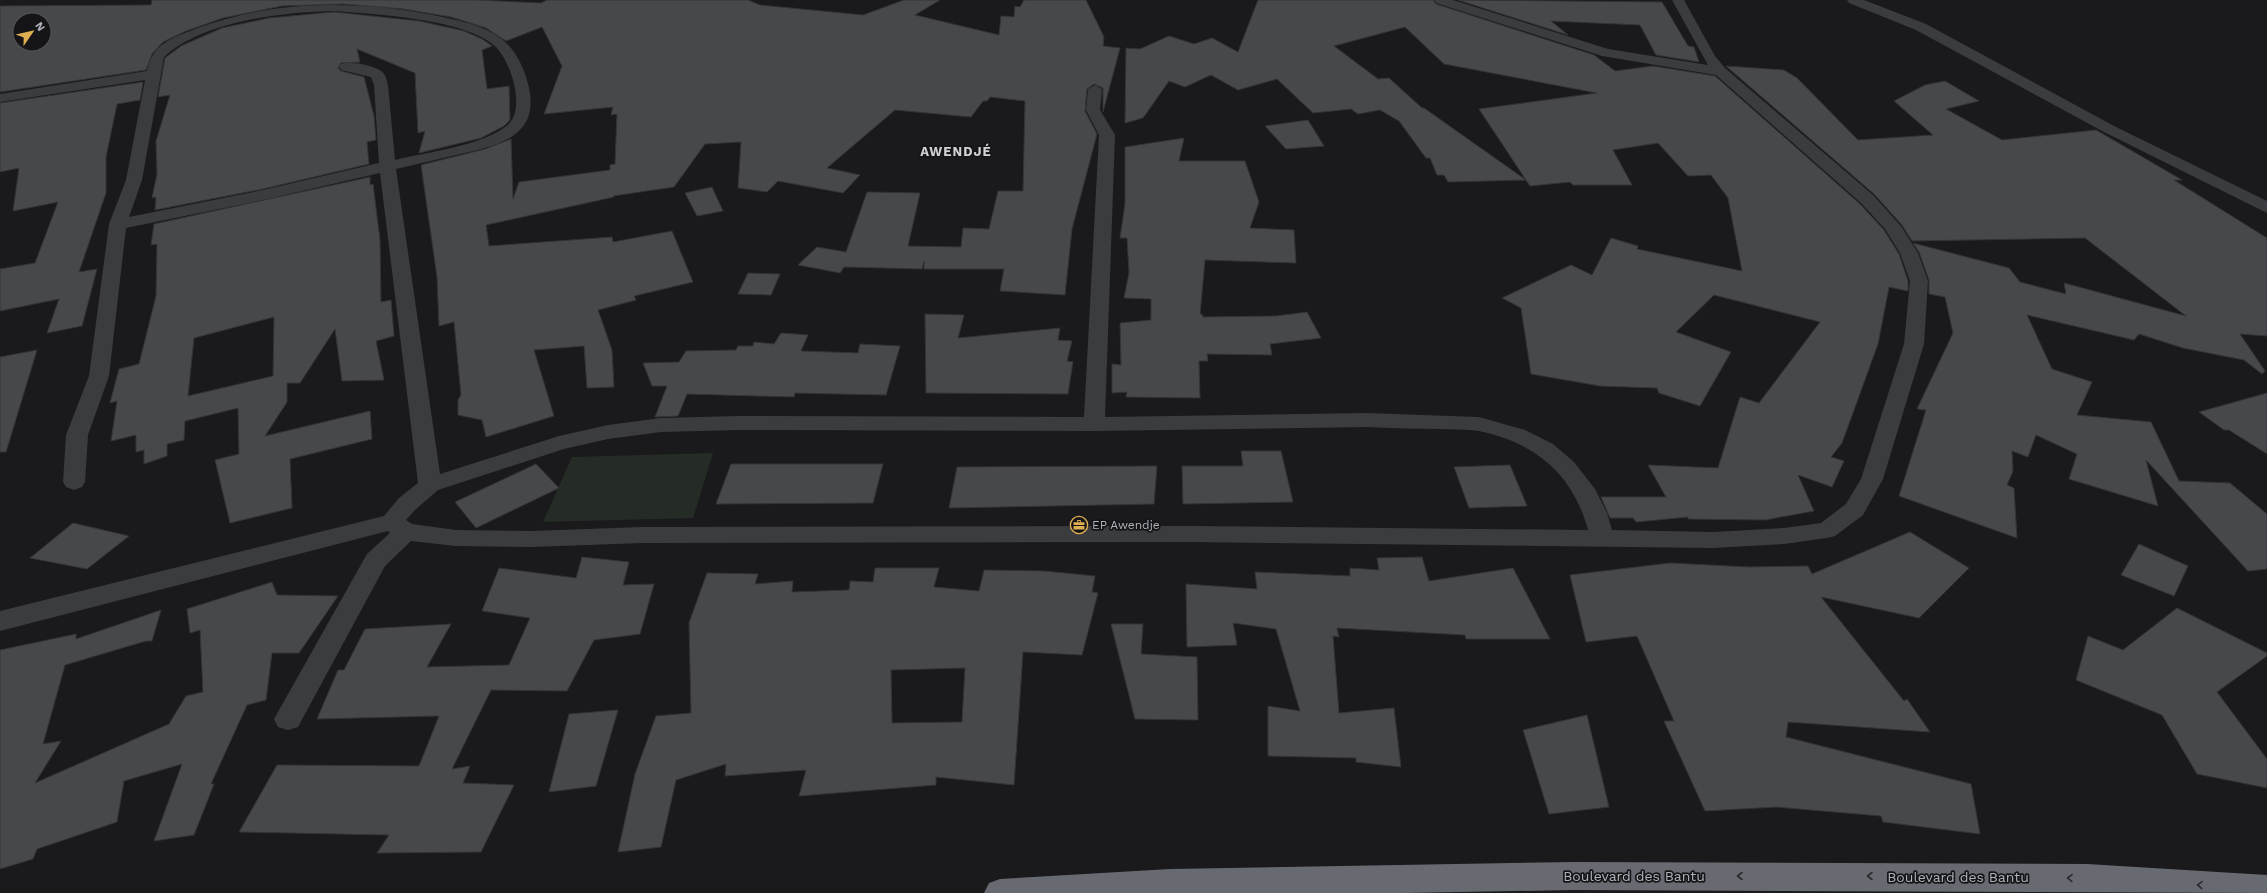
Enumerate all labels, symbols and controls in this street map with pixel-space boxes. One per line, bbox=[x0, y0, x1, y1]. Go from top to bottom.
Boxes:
north arrow bbox=[12, 12, 52, 52]
text: N bbox=[32, 20, 48, 34]
district label: AWENDJÉ bbox=[920, 143, 992, 159]
office icon: EP Awendje bbox=[1069, 515, 1089, 535]
place label: EP Awendje bbox=[1092, 518, 1160, 532]
street label: Boulevard des Bantu bbox=[1563, 868, 1705, 884]
street label: Boulevard des Bantu bbox=[1887, 869, 2029, 885]
one-way arrow bbox=[1737, 872, 1743, 880]
one-way arrow bbox=[1867, 872, 1873, 880]
one-way arrow bbox=[2067, 874, 2073, 882]
one-way arrow bbox=[2197, 880, 2203, 889]

